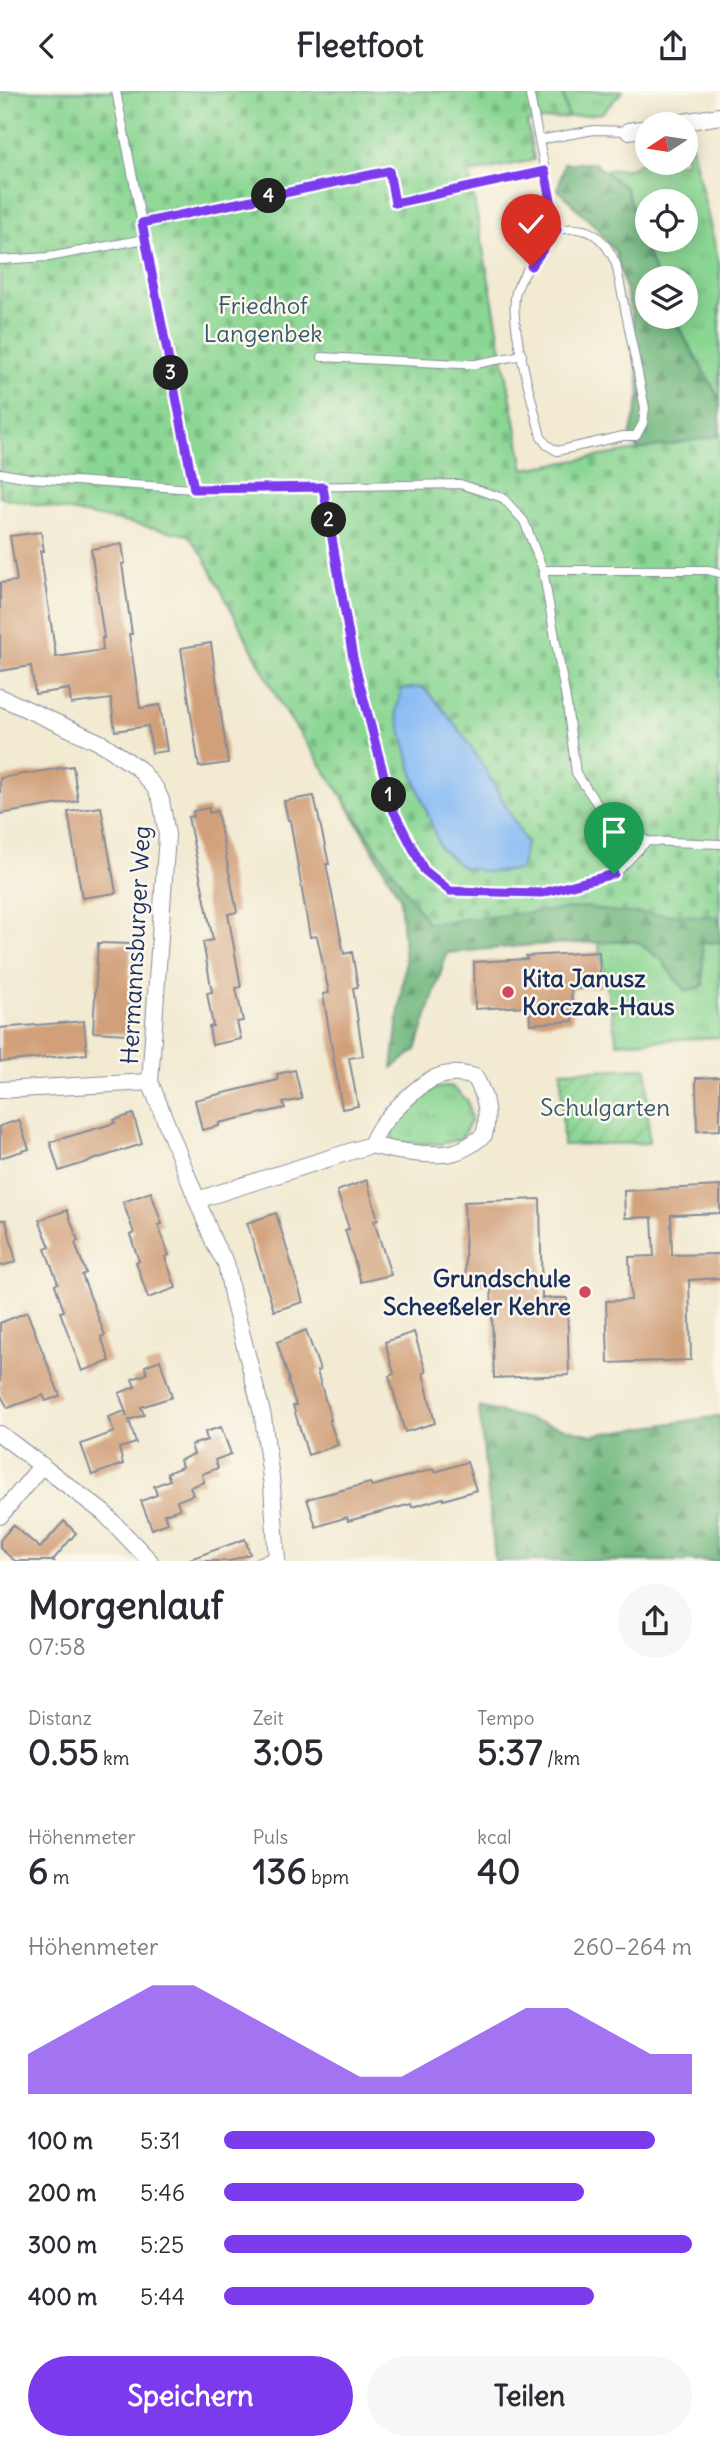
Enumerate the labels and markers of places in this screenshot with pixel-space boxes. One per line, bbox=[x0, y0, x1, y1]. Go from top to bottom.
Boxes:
pin: 4 bbox=[252, 179, 286, 213]
pin bbox=[501, 194, 561, 266]
pin: 3 bbox=[154, 355, 188, 391]
pin: 2 bbox=[312, 503, 346, 537]
pin: 1 bbox=[372, 777, 406, 813]
pin bbox=[584, 802, 644, 874]
place label: Kita Janusz Korczak-Haus bbox=[522, 963, 675, 1021]
marker: Kita Janusz Korczak-Haus bbox=[500, 984, 516, 1000]
place label: Grundschule Scheeßeler Kehre bbox=[383, 1263, 571, 1321]
marker: Grundschule Scheeßeler Kehre bbox=[577, 1284, 593, 1300]

